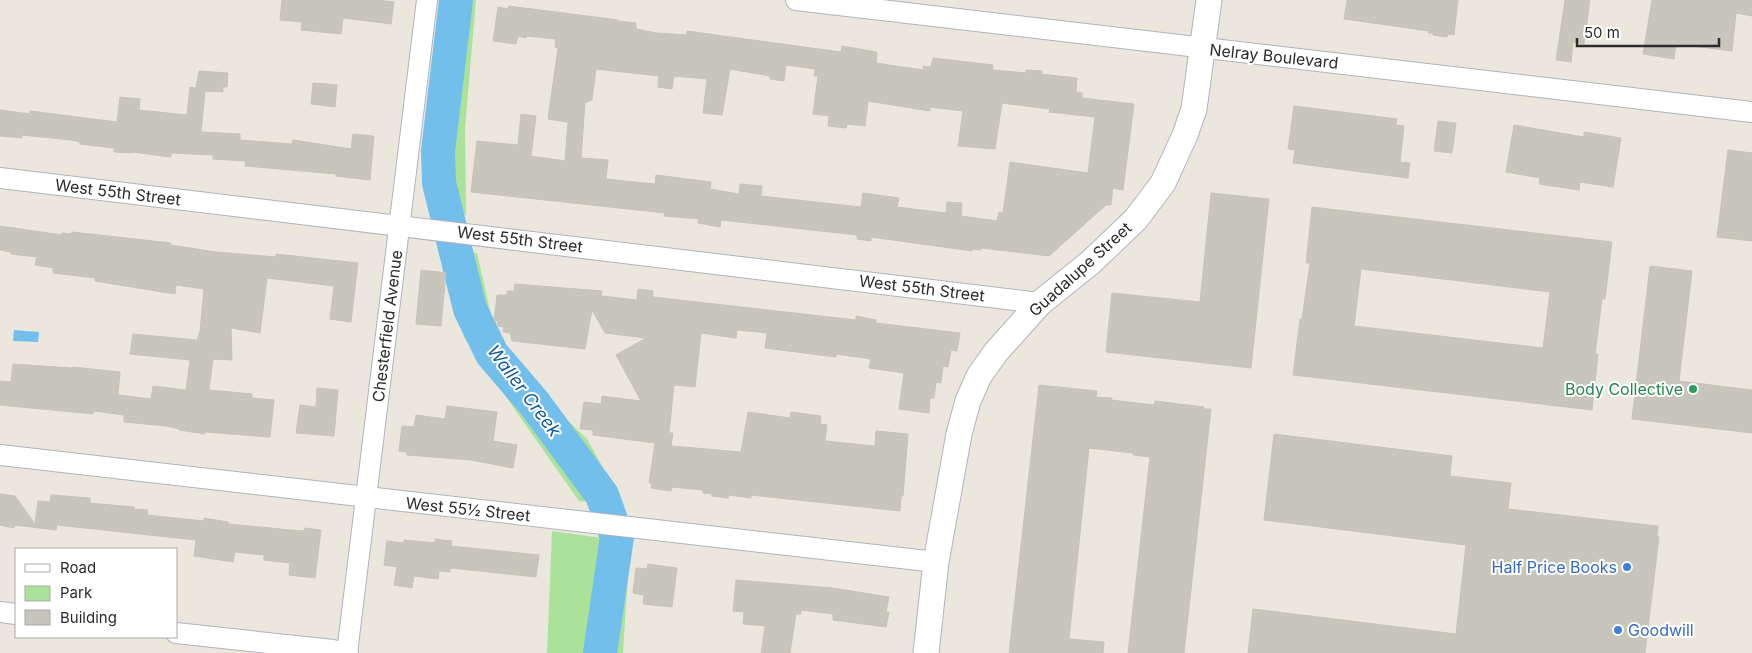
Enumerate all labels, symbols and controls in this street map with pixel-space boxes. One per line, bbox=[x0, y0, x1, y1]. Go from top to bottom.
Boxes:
scale bar bbox=[1577, 15, 1720, 47]
text: 50 m bbox=[1584, 23, 1620, 42]
street label: Nelray Boulevard bbox=[1209, 39, 1339, 73]
street label: West 55th Street bbox=[54, 174, 182, 210]
street label: Guadalupe Street bbox=[1025, 218, 1135, 320]
street label: West 55th Street bbox=[456, 221, 584, 257]
street label: Chesterfield Avenue bbox=[368, 249, 406, 403]
street label: West 55th Street bbox=[858, 270, 986, 306]
water label: Waller Creek bbox=[483, 341, 566, 441]
place label: Body Collective bbox=[1565, 379, 1683, 399]
marker: Body Collective bbox=[1687, 383, 1699, 395]
street label: West 55½ Street bbox=[405, 493, 531, 525]
legend bbox=[15, 548, 178, 638]
place label: Half Price Books bbox=[1492, 557, 1617, 577]
text: Road bbox=[60, 558, 96, 577]
marker: Half Price Books bbox=[1621, 561, 1633, 573]
text: Park bbox=[60, 583, 93, 602]
text: Building bbox=[60, 608, 117, 627]
place label: Goodwill bbox=[1628, 620, 1694, 640]
marker: Goodwill bbox=[1612, 624, 1624, 636]

